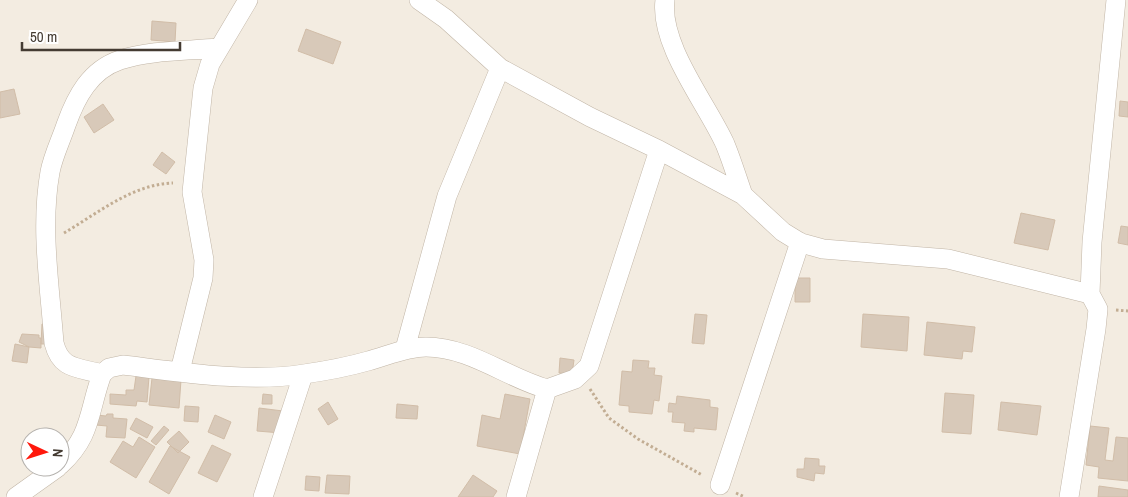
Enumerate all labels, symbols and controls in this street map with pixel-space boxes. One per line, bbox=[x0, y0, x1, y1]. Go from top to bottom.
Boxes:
scale bar bbox=[22, 20, 180, 52]
text: 50 m bbox=[30, 26, 57, 47]
north arrow bbox=[20, 427, 70, 477]
text: N bbox=[49, 448, 67, 458]

